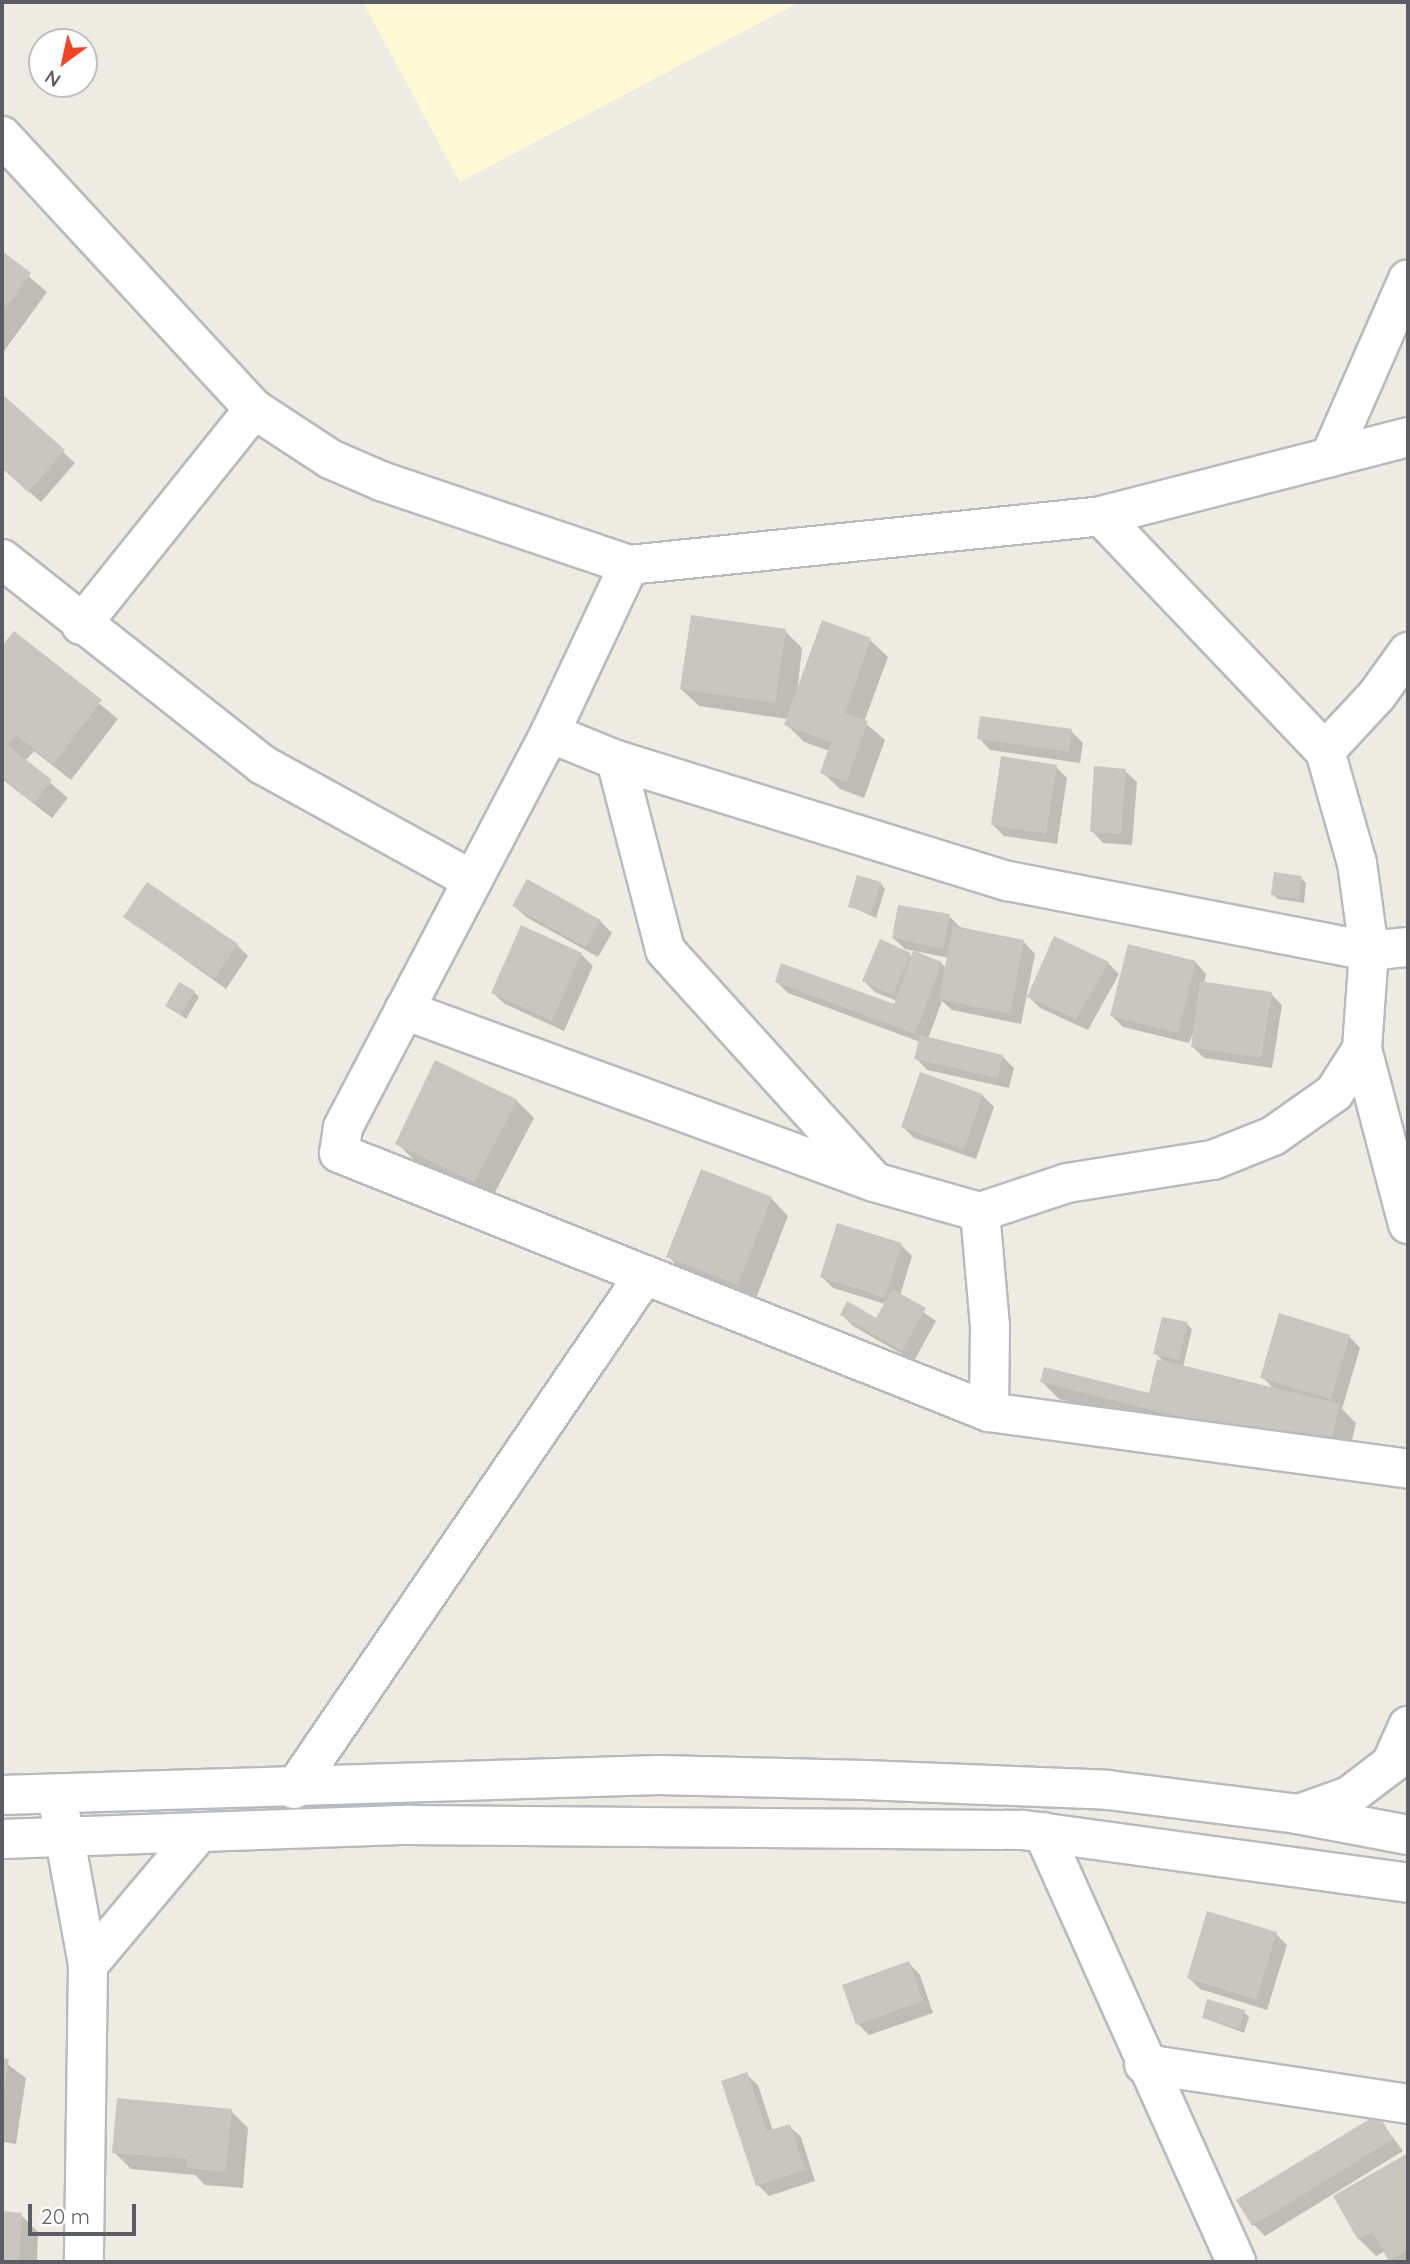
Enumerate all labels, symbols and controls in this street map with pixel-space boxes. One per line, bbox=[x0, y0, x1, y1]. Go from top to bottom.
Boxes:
north arrow bbox=[28, 28, 98, 98]
text: N bbox=[40, 65, 65, 93]
scale bar bbox=[32, 2190, 140, 2234]
text: 20 m bbox=[41, 2203, 90, 2229]

